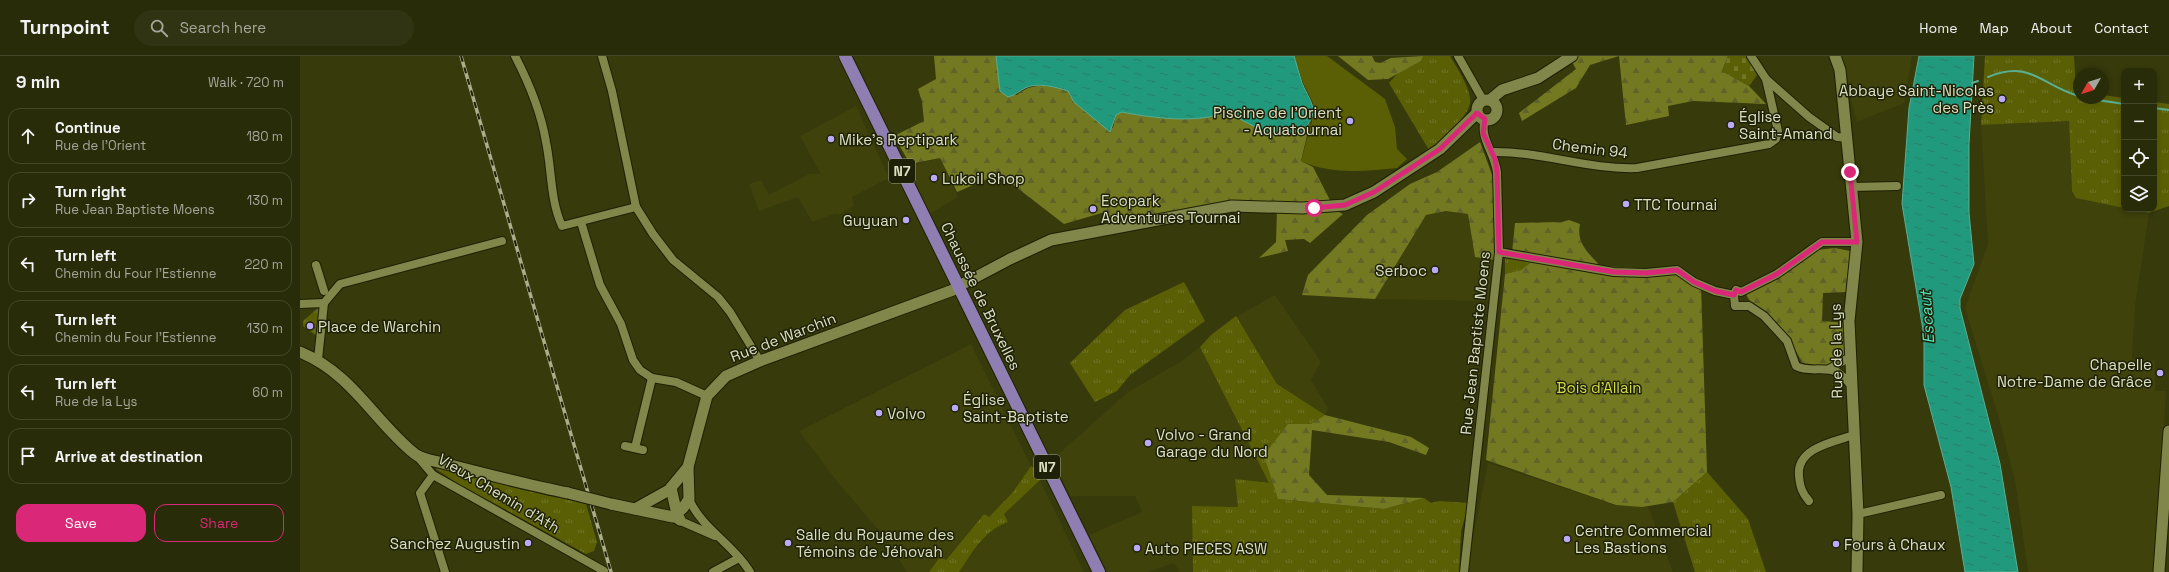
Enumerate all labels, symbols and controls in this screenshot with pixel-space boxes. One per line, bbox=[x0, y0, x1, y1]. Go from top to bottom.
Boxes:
search box bbox=[134, 10, 414, 46]
text: Turnpoint bbox=[20, 15, 110, 40]
icon: search bbox=[148, 17, 170, 39]
text: Search here bbox=[180, 18, 266, 37]
text: Home bbox=[1919, 19, 1957, 37]
text: Map bbox=[1979, 19, 2009, 37]
text: About bbox=[2031, 19, 2072, 37]
text: Contact bbox=[2094, 19, 2149, 37]
north arrow bbox=[2073, 68, 2109, 104]
map controls bbox=[2121, 68, 2157, 212]
button: + bbox=[2121, 68, 2157, 104]
text: 9 min bbox=[16, 71, 60, 93]
text: Walk · 720 m bbox=[208, 74, 284, 91]
place label: Abbaye Saint-Nicolas des Près bbox=[1839, 81, 1994, 117]
marker: Abbaye Saint-Nicolas des Près bbox=[1997, 94, 2007, 104]
place label: Piscine de l'Orient - Aquatournai bbox=[1213, 103, 1342, 139]
button: − bbox=[2121, 104, 2157, 140]
place label: Église Saint-Amand bbox=[1739, 107, 1833, 143]
marker: Piscine de l'Orient - Aquatournai bbox=[1345, 116, 1355, 126]
text: Continue bbox=[55, 118, 121, 137]
marker: Église Saint-Amand bbox=[1726, 120, 1736, 130]
icon: ahead bbox=[17, 125, 39, 147]
text: 180 m bbox=[247, 128, 283, 145]
place label: Mike's Reptipark bbox=[839, 130, 957, 149]
marker: Mike's Reptipark bbox=[826, 134, 836, 144]
street label: Chemin 94 bbox=[1551, 134, 1629, 162]
text: Rue de l'Orient bbox=[55, 137, 146, 154]
button: locate bbox=[2121, 140, 2157, 176]
road number: N7 bbox=[889, 159, 915, 183]
route end bbox=[1841, 163, 1859, 181]
place label: Lukoil Shop bbox=[942, 169, 1025, 188]
marker: Lukoil Shop bbox=[929, 173, 939, 183]
button: layers bbox=[2121, 176, 2157, 212]
text: Turn right bbox=[55, 182, 126, 201]
icon: right bbox=[17, 189, 39, 211]
place label: Ecopark Adventures Tournai bbox=[1101, 191, 1240, 227]
text: 130 m bbox=[247, 192, 283, 209]
place label: TTC Tournai bbox=[1634, 195, 1717, 214]
route start bbox=[1305, 199, 1323, 217]
marker: TTC Tournai bbox=[1621, 199, 1631, 209]
text: Rue Jean Baptiste Moens bbox=[55, 201, 215, 218]
marker: Ecopark Adventures Tournai bbox=[1088, 204, 1098, 214]
place label: Guyuan bbox=[843, 211, 898, 230]
marker: Guyuan bbox=[901, 215, 911, 225]
street label: Chaussée de Bruxelles bbox=[937, 219, 1025, 373]
text: Turn left bbox=[55, 246, 117, 265]
street label: Rue Jean Baptiste Moens bbox=[1456, 250, 1494, 436]
icon: left bbox=[17, 253, 39, 275]
text: 220 m bbox=[244, 256, 283, 273]
place label: Serboc bbox=[1375, 261, 1427, 280]
text: Chemin du Four l'Estienne bbox=[55, 265, 217, 282]
marker: Serboc bbox=[1430, 265, 1440, 275]
water label: Escaut bbox=[1915, 288, 1939, 344]
street label: Rue de la Lys bbox=[1826, 303, 1846, 399]
street label: Rue de Warchin bbox=[727, 308, 839, 366]
text: Turn left bbox=[55, 310, 117, 329]
icon: left bbox=[17, 317, 39, 339]
place label: Place de Warchin bbox=[318, 317, 441, 336]
text: 130 m bbox=[247, 320, 283, 337]
marker: Place de Warchin bbox=[305, 321, 315, 331]
text: Chemin du Four l'Estienne bbox=[55, 329, 217, 346]
place label: Chapelle Notre-Dame de Grâce bbox=[1997, 355, 2152, 391]
marker: Chapelle Notre-Dame de Grâce bbox=[2155, 368, 2165, 378]
text: Turn left bbox=[55, 374, 117, 393]
park label: Bois d'Allain bbox=[1556, 378, 1642, 397]
icon: left bbox=[17, 381, 39, 403]
text: 60 m bbox=[252, 384, 283, 401]
place label: Église Saint-Baptiste bbox=[963, 390, 1069, 426]
text: Rue de la Lys bbox=[55, 393, 137, 410]
marker: Église Saint-Baptiste bbox=[950, 403, 960, 413]
place label: Volvo bbox=[887, 404, 926, 423]
marker: Volvo bbox=[874, 408, 884, 418]
place label: Volvo - Grand Garage du Nord bbox=[1156, 425, 1268, 461]
marker: Volvo - Grand Garage du Nord bbox=[1143, 438, 1153, 448]
icon: arrive bbox=[17, 445, 39, 467]
text: Arrive at destination bbox=[55, 447, 203, 466]
street label: Vieux Chemin d'Ath bbox=[435, 449, 563, 537]
road number: N7 bbox=[1034, 455, 1060, 479]
button: Save bbox=[16, 504, 146, 542]
button: Share bbox=[154, 504, 284, 542]
place label: Centre Commercial Les Bastions bbox=[1575, 521, 1711, 557]
place label: Salle du Royaume des Témoins de Jéhovah bbox=[796, 525, 954, 561]
place label: Sanchez Augustin bbox=[390, 534, 520, 553]
marker: Centre Commercial Les Bastions bbox=[1562, 534, 1572, 544]
place label: Fours à Chaux bbox=[1844, 535, 1946, 554]
marker: Sanchez Augustin bbox=[523, 538, 533, 548]
marker: Salle du Royaume des Témoins de Jéhovah bbox=[783, 538, 793, 548]
place label: Auto PIECES ASW bbox=[1145, 539, 1267, 558]
marker: Fours à Chaux bbox=[1831, 539, 1841, 549]
marker: Auto PIECES ASW bbox=[1132, 543, 1142, 553]

